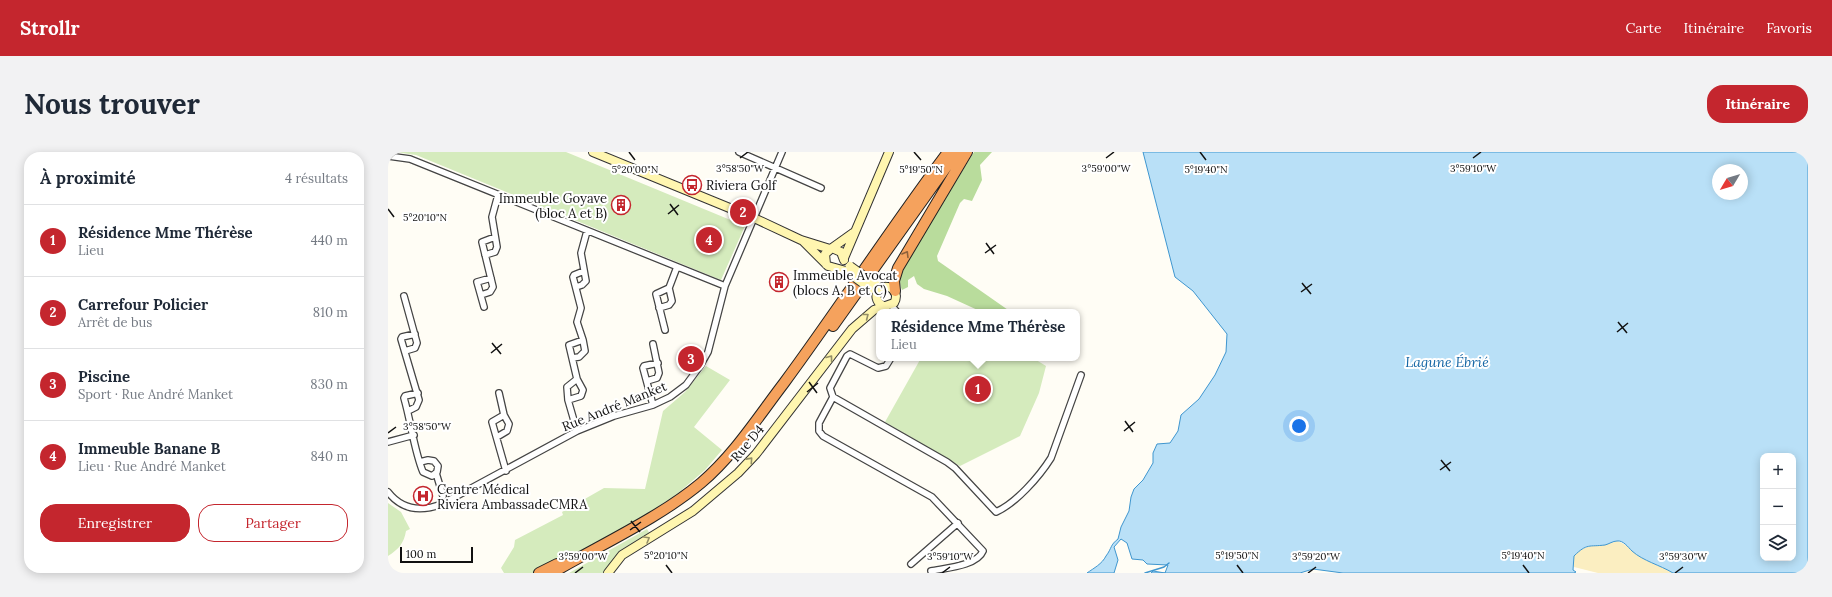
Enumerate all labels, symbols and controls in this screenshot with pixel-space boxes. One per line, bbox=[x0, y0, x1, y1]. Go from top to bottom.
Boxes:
text: Strollr bbox=[20, 16, 80, 40]
text: Carte bbox=[1625, 19, 1662, 37]
text: Itinéraire bbox=[1684, 19, 1744, 37]
text: Favoris bbox=[1766, 19, 1812, 37]
button: Itinéraire bbox=[1707, 85, 1808, 123]
text: Nous trouver bbox=[24, 86, 200, 122]
text: 3°58'50"W bbox=[716, 162, 765, 175]
text: 3°59'00"W bbox=[1082, 162, 1131, 175]
text: 3°59'10"W bbox=[1450, 162, 1497, 175]
text: 5°20'00"N bbox=[612, 163, 659, 176]
text: 5°19'50"N bbox=[899, 163, 943, 176]
text: 5°19'40"N bbox=[1184, 163, 1228, 176]
north arrow bbox=[1712, 164, 1748, 200]
text: À proximité bbox=[40, 167, 136, 189]
text: 4 résultats bbox=[285, 170, 348, 187]
bus stop icon: Riviera Golf bbox=[681, 174, 703, 196]
place label: Riviera Golf bbox=[706, 177, 778, 194]
place label: Immeuble Goyave (bloc A et B) bbox=[499, 190, 607, 222]
building icon: Immeuble Goyave (bloc A et B) bbox=[610, 194, 632, 216]
pin: 2 bbox=[730, 197, 756, 227]
text: 5°20'10"N bbox=[403, 211, 447, 224]
text: Résidence Mme Thérèse bbox=[78, 223, 253, 242]
pin: 4 bbox=[696, 225, 722, 255]
text: 1 bbox=[50, 232, 56, 249]
text: 440 m bbox=[311, 232, 348, 249]
text: Lieu bbox=[78, 242, 104, 259]
one-way arrow bbox=[901, 251, 908, 258]
place label: Immeuble Avocat (blocs A, B et C) bbox=[793, 267, 897, 299]
building icon: Immeuble Avocat (blocs A, B et C) bbox=[768, 271, 790, 293]
text: Carrefour Policier bbox=[78, 295, 208, 314]
text: 2 bbox=[50, 304, 56, 321]
text: 810 m bbox=[313, 304, 348, 321]
popup bbox=[876, 309, 1080, 361]
one-way arrow bbox=[862, 313, 869, 320]
text: Arrêt de bus bbox=[78, 314, 152, 331]
text: Résidence Mme Thérèse bbox=[891, 317, 1065, 336]
text: Lieu bbox=[891, 336, 917, 353]
pin: 3 bbox=[678, 344, 704, 374]
water label: Lagune Ébrié bbox=[1405, 353, 1489, 371]
one-way arrow bbox=[825, 355, 832, 362]
text: Piscine bbox=[78, 367, 130, 386]
pin: 1 bbox=[965, 374, 991, 404]
text: 3 bbox=[49, 376, 57, 393]
text: 830 m bbox=[310, 376, 348, 393]
street label: Rue André Manket bbox=[559, 378, 669, 435]
text: Sport · Rue André Manket bbox=[78, 386, 233, 403]
your location bbox=[1289, 416, 1309, 436]
text: 3°58'50"W bbox=[403, 420, 452, 433]
street label: Rue D4 bbox=[727, 421, 768, 465]
text: Immeuble Banane B bbox=[78, 439, 221, 458]
text: 4 bbox=[49, 448, 57, 465]
text: 840 m bbox=[311, 448, 348, 465]
map controls bbox=[1760, 453, 1796, 561]
button: + bbox=[1760, 453, 1796, 489]
one-way arrow bbox=[745, 457, 753, 465]
text: Lieu · Rue André Manket bbox=[78, 458, 226, 475]
place label: Centre Médical Riviera AmbassadeCMRA bbox=[437, 481, 588, 513]
hospital icon: Centre Médical Riviera AmbassadeCMRA bbox=[412, 485, 434, 507]
button: − bbox=[1760, 489, 1796, 525]
button: Enregistrer bbox=[40, 504, 190, 542]
button: Partager bbox=[198, 504, 348, 542]
button: layers bbox=[1760, 525, 1796, 561]
one-way arrow bbox=[643, 536, 651, 543]
scale bar bbox=[400, 545, 473, 564]
text: 100 m bbox=[406, 547, 436, 561]
text: 5°20'10"N bbox=[644, 549, 688, 562]
text: 5°19'50"N bbox=[1215, 549, 1259, 562]
text: 5°19'40"N bbox=[1501, 549, 1545, 562]
text: 3°59'00"W bbox=[559, 550, 608, 563]
text: 3°59'10"W bbox=[927, 550, 974, 563]
text: 3°59'20"W bbox=[1292, 550, 1341, 563]
text: 3°59'30"W bbox=[1659, 550, 1708, 563]

